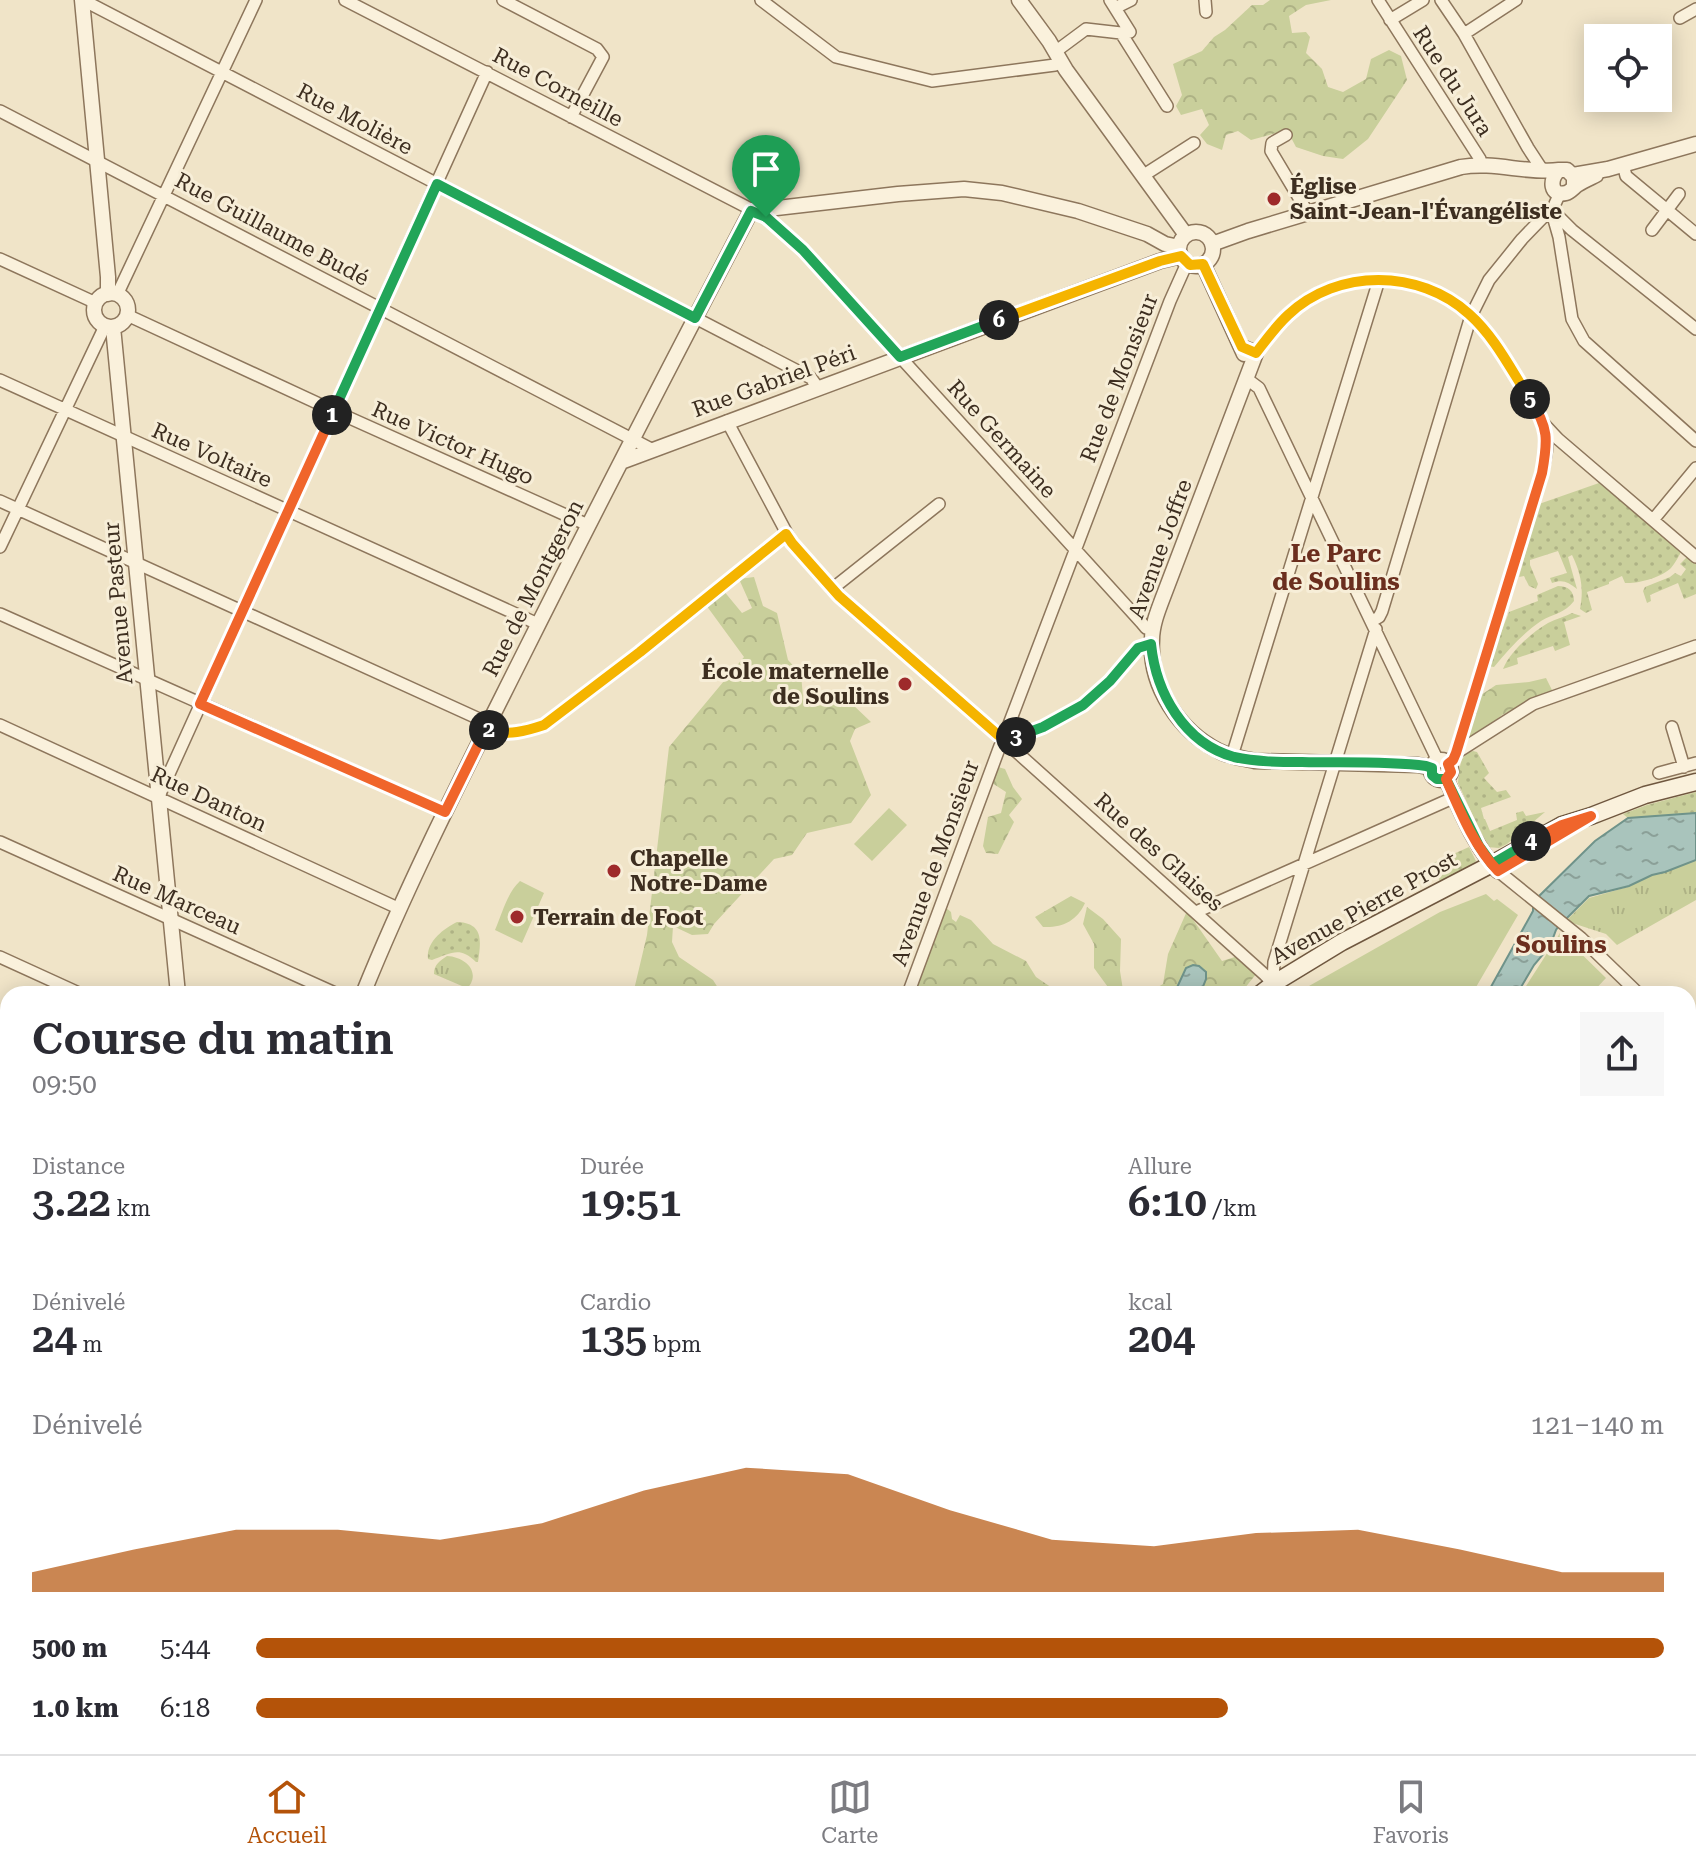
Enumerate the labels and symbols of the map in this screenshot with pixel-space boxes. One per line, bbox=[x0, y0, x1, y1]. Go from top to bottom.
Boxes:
street label: Rue du Jura bbox=[1408, 21, 1498, 141]
street label: Rue Corneille bbox=[489, 42, 627, 132]
street label: Rue Molière bbox=[293, 78, 417, 160]
pin bbox=[732, 135, 800, 217]
street label: Rue Guillaume Budé bbox=[171, 167, 373, 291]
place label: Église Saint-Jean-l'Évangéliste bbox=[1290, 172, 1562, 224]
marker: Église Saint-Jean-l'Évangéliste bbox=[1265, 190, 1283, 208]
street label: Rue de Monsieur bbox=[1075, 290, 1163, 466]
pin: 6 bbox=[979, 300, 1019, 340]
street label: Rue Gabriel Péri bbox=[689, 340, 859, 422]
street label: Rue Germaine bbox=[942, 375, 1062, 503]
pin: 5 bbox=[1510, 379, 1550, 419]
pin: 1 bbox=[312, 395, 352, 435]
street label: Rue Victor Hugo bbox=[368, 396, 538, 490]
street label: Rue Voltaire bbox=[148, 417, 276, 493]
street label: Avenue Joffre bbox=[1123, 476, 1197, 622]
street label: Rue de Montgeron bbox=[478, 495, 588, 681]
street label: Avenue Pasteur bbox=[98, 521, 138, 685]
district label: Le Parc de Soulins bbox=[1272, 540, 1400, 596]
place label: École maternelle de Soulins bbox=[702, 657, 889, 709]
marker: École maternelle de Soulins bbox=[896, 675, 914, 693]
pin: 2 bbox=[469, 710, 509, 750]
pin: 3 bbox=[996, 717, 1036, 757]
street label: Avenue de Monsieur bbox=[886, 757, 984, 969]
street label: Rue Danton bbox=[147, 761, 271, 837]
street label: Rue des Glaises bbox=[1090, 788, 1228, 916]
pin: 4 bbox=[1511, 821, 1551, 861]
place label: Chapelle Notre-Dame bbox=[630, 846, 767, 896]
street label: Avenue Pierre Prost bbox=[1267, 847, 1461, 969]
street label: Rue Marceau bbox=[109, 861, 245, 939]
marker: Chapelle Notre-Dame bbox=[605, 862, 623, 880]
place label: Terrain de Foot bbox=[533, 905, 703, 930]
marker: Terrain de Foot bbox=[508, 908, 526, 926]
district label: Soulins bbox=[1515, 931, 1607, 959]

